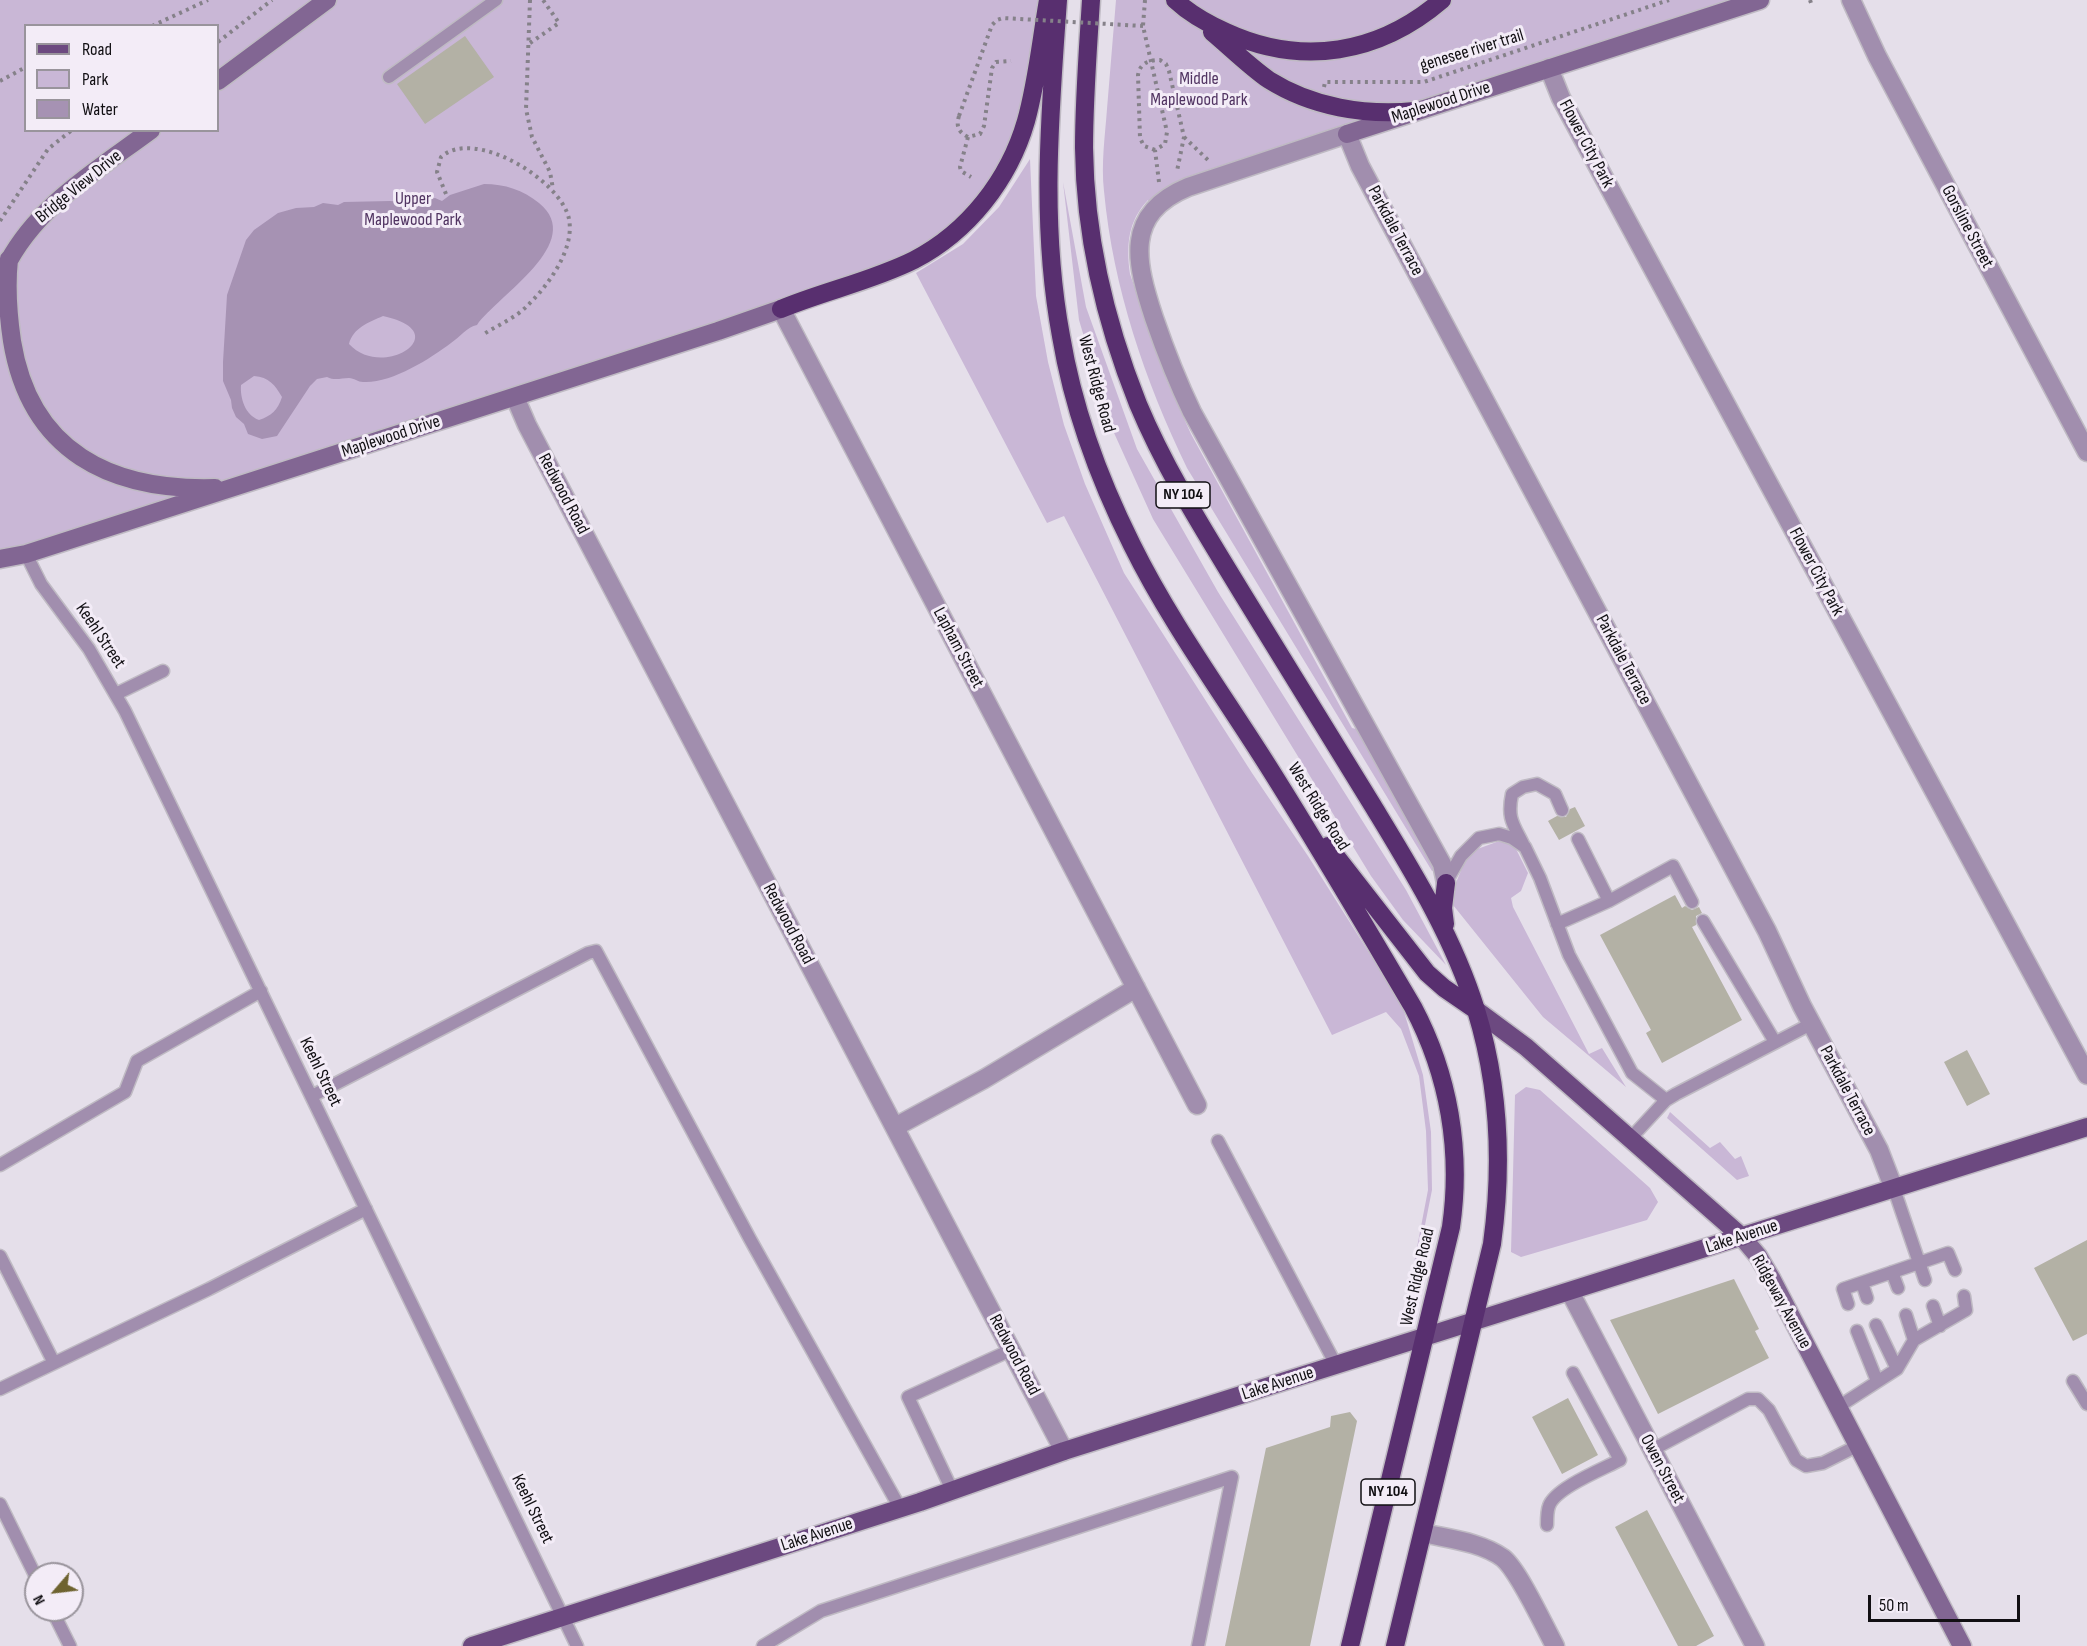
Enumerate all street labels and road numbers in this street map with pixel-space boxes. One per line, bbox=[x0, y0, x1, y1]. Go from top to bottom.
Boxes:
street label: genesee river trail bbox=[1417, 25, 1527, 77]
street label: Maplewood Drive bbox=[1389, 77, 1493, 129]
street label: Flower City Park bbox=[1554, 96, 1618, 192]
street label: Bridge View Drive bbox=[32, 146, 126, 228]
street label: Parkdale Terrace bbox=[1362, 182, 1428, 280]
street label: Gorsline Street bbox=[1936, 182, 1998, 272]
street label: West Ridge Road bbox=[1073, 333, 1119, 435]
street label: Maplewood Drive bbox=[339, 411, 443, 463]
street label: Redwood Road bbox=[533, 450, 593, 538]
road number: NY 104 bbox=[1156, 482, 1210, 508]
street label: Flower City Park bbox=[1784, 524, 1848, 620]
street label: Keehl Street bbox=[70, 599, 130, 673]
street label: Lapham Street bbox=[928, 604, 988, 692]
street label: Parkdale Terrace bbox=[1590, 611, 1656, 709]
street label: West Ridge Road bbox=[1282, 759, 1354, 855]
street label: Redwood Road bbox=[758, 880, 818, 968]
street label: Keehl Street bbox=[294, 1034, 346, 1110]
street label: Parkdale Terrace bbox=[1814, 1042, 1880, 1140]
street label: Lake Avenue bbox=[1703, 1215, 1781, 1259]
street label: West Ridge Road bbox=[1396, 1226, 1440, 1328]
street label: Ridgeway Avenue bbox=[1746, 1251, 1816, 1353]
street label: Redwood Road bbox=[984, 1311, 1044, 1399]
street label: Lake Avenue bbox=[1239, 1362, 1317, 1406]
street label: Owen Street bbox=[1635, 1431, 1689, 1507]
street label: Keehl Street bbox=[506, 1471, 558, 1547]
road number: NY 104 bbox=[1361, 1479, 1415, 1505]
street label: Lake Avenue bbox=[778, 1513, 856, 1557]

